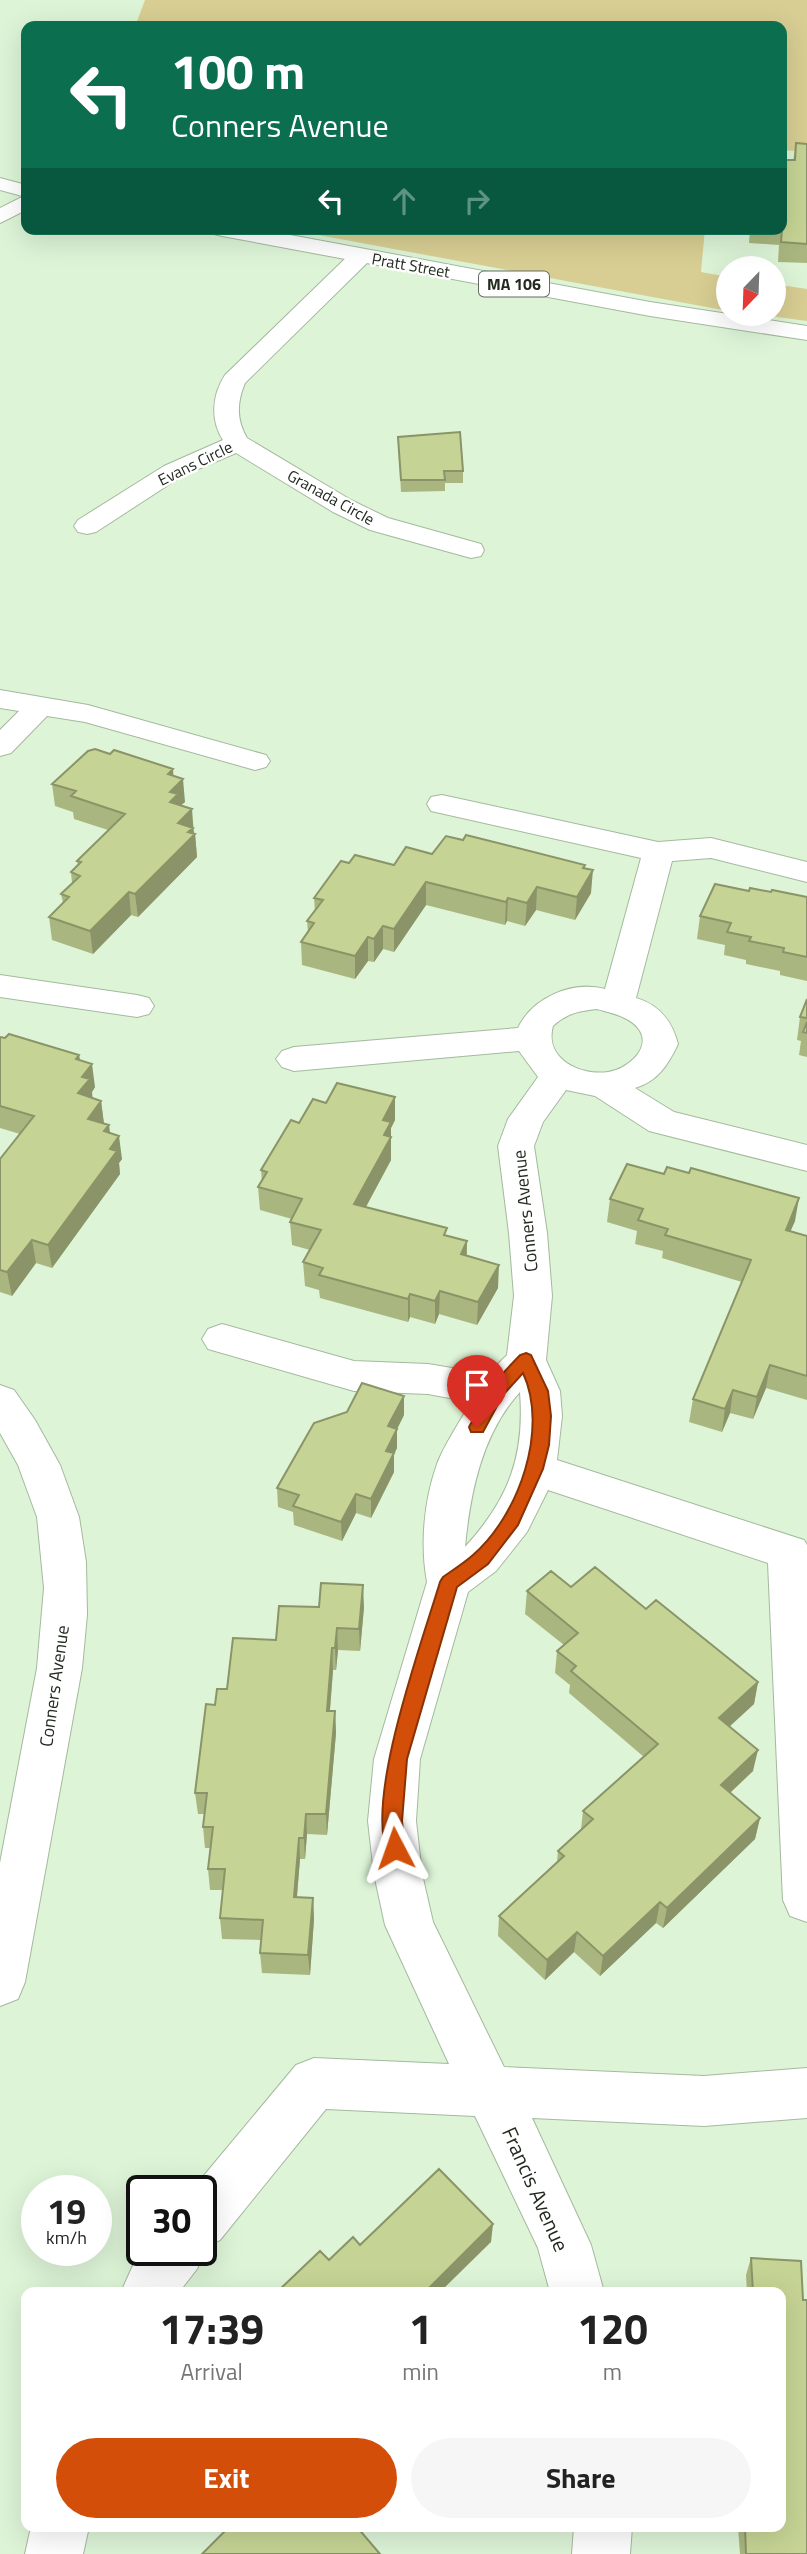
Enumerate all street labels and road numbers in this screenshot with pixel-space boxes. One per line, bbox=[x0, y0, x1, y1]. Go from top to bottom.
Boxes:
street label: Pratt Street bbox=[370, 246, 452, 284]
road number: MA 106 bbox=[479, 272, 549, 296]
street label: Evans Circle bbox=[154, 435, 236, 491]
street label: Granada Circle bbox=[283, 463, 379, 531]
street label: Conners Avenue bbox=[505, 1149, 545, 1273]
street label: Conners Avenue bbox=[32, 1624, 76, 1748]
street label: Francis Avenue bbox=[494, 2122, 578, 2256]

